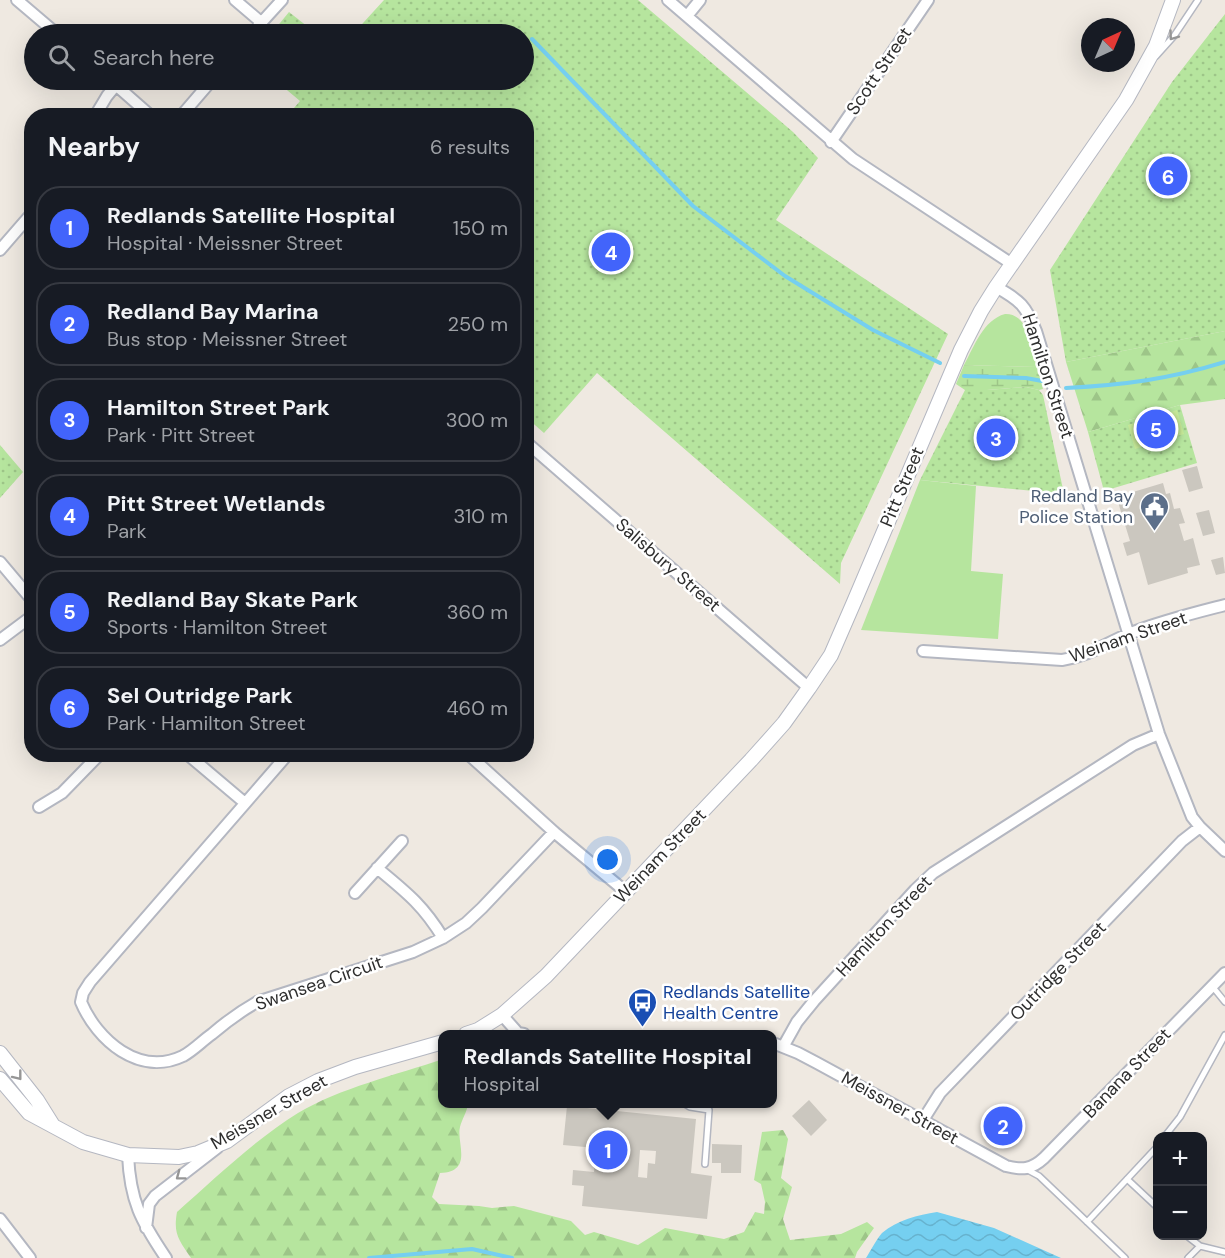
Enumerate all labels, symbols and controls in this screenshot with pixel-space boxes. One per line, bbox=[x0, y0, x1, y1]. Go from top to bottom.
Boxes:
north arrow bbox=[1081, 18, 1135, 72]
street label: Scott Street bbox=[841, 22, 917, 120]
search box bbox=[24, 24, 534, 90]
one-way arrow bbox=[1169, 30, 1180, 41]
icon: search bbox=[45, 41, 78, 74]
text: Search here bbox=[93, 43, 214, 72]
text: Nearby bbox=[48, 130, 140, 164]
text: 6 results bbox=[430, 134, 510, 160]
pin: 6 bbox=[1148, 154, 1188, 198]
text: Redlands Satellite Hospital bbox=[107, 201, 395, 230]
text: 1 bbox=[66, 215, 73, 241]
text: 150 m bbox=[453, 215, 508, 241]
text: Hospital · Meissner Street bbox=[107, 230, 343, 256]
pin: 4 bbox=[592, 230, 630, 274]
text: Redland Bay Marina bbox=[107, 297, 319, 326]
street label: Hamilton Street bbox=[1016, 310, 1080, 442]
text: 2 bbox=[64, 311, 75, 337]
text: 250 m bbox=[447, 311, 508, 337]
text: Bus stop · Meissner Street bbox=[107, 326, 347, 352]
text: Hamilton Street Park bbox=[107, 393, 330, 422]
pin: 5 bbox=[1136, 406, 1176, 452]
text: 3 bbox=[63, 407, 76, 433]
text: 300 m bbox=[446, 407, 508, 433]
pin: 3 bbox=[976, 416, 1016, 460]
text: Park · Pitt Street bbox=[107, 422, 255, 448]
street label: Pitt Street bbox=[874, 443, 930, 531]
place label: Redland Bay Police Station bbox=[1019, 484, 1133, 529]
text: Pitt Street Wetlands bbox=[107, 489, 326, 518]
public building icon: Redland Bay Police Station bbox=[1138, 490, 1170, 532]
text: 4 bbox=[63, 503, 76, 529]
text: 310 m bbox=[453, 503, 508, 529]
street label: Salisbury Street bbox=[610, 513, 726, 617]
text: Park bbox=[107, 518, 147, 544]
text: Redland Bay Skate Park bbox=[107, 585, 358, 614]
text: 5 bbox=[63, 599, 76, 625]
text: 360 m bbox=[447, 599, 508, 625]
street label: Weinam Street bbox=[1066, 606, 1190, 668]
text: Sports · Hamilton Street bbox=[107, 614, 327, 640]
text: Sel Outridge Park bbox=[107, 681, 293, 710]
text: 6 bbox=[63, 695, 76, 721]
text: 460 m bbox=[446, 695, 508, 721]
text: Park · Hamilton Street bbox=[107, 710, 306, 736]
street label: Weinam Street bbox=[609, 803, 711, 909]
your location bbox=[593, 845, 622, 874]
street label: Hamilton Street bbox=[831, 870, 937, 982]
street label: Outridge Street bbox=[1004, 916, 1112, 1026]
street label: Swansea Circuit bbox=[252, 950, 386, 1016]
place label: Redlands Satellite Health Centre bbox=[663, 980, 810, 1025]
bus stop icon: Redlands Satellite Health Centre bbox=[626, 986, 658, 1028]
street label: Banana Street bbox=[1078, 1023, 1176, 1123]
popup bbox=[438, 1030, 777, 1108]
text: Redlands Satellite Hospital bbox=[463, 1042, 752, 1071]
street label: Meissner Street bbox=[837, 1066, 963, 1150]
street label: Meissner Street bbox=[206, 1069, 332, 1155]
one-way arrow bbox=[11, 1070, 22, 1081]
text: Hospital bbox=[463, 1071, 540, 1097]
pin: 2 bbox=[984, 1104, 1022, 1148]
pin: 1 bbox=[588, 1128, 628, 1172]
map controls bbox=[1153, 1132, 1207, 1240]
button: + bbox=[1153, 1132, 1207, 1186]
one-way arrow bbox=[176, 1169, 187, 1180]
button: − bbox=[1153, 1186, 1207, 1240]

